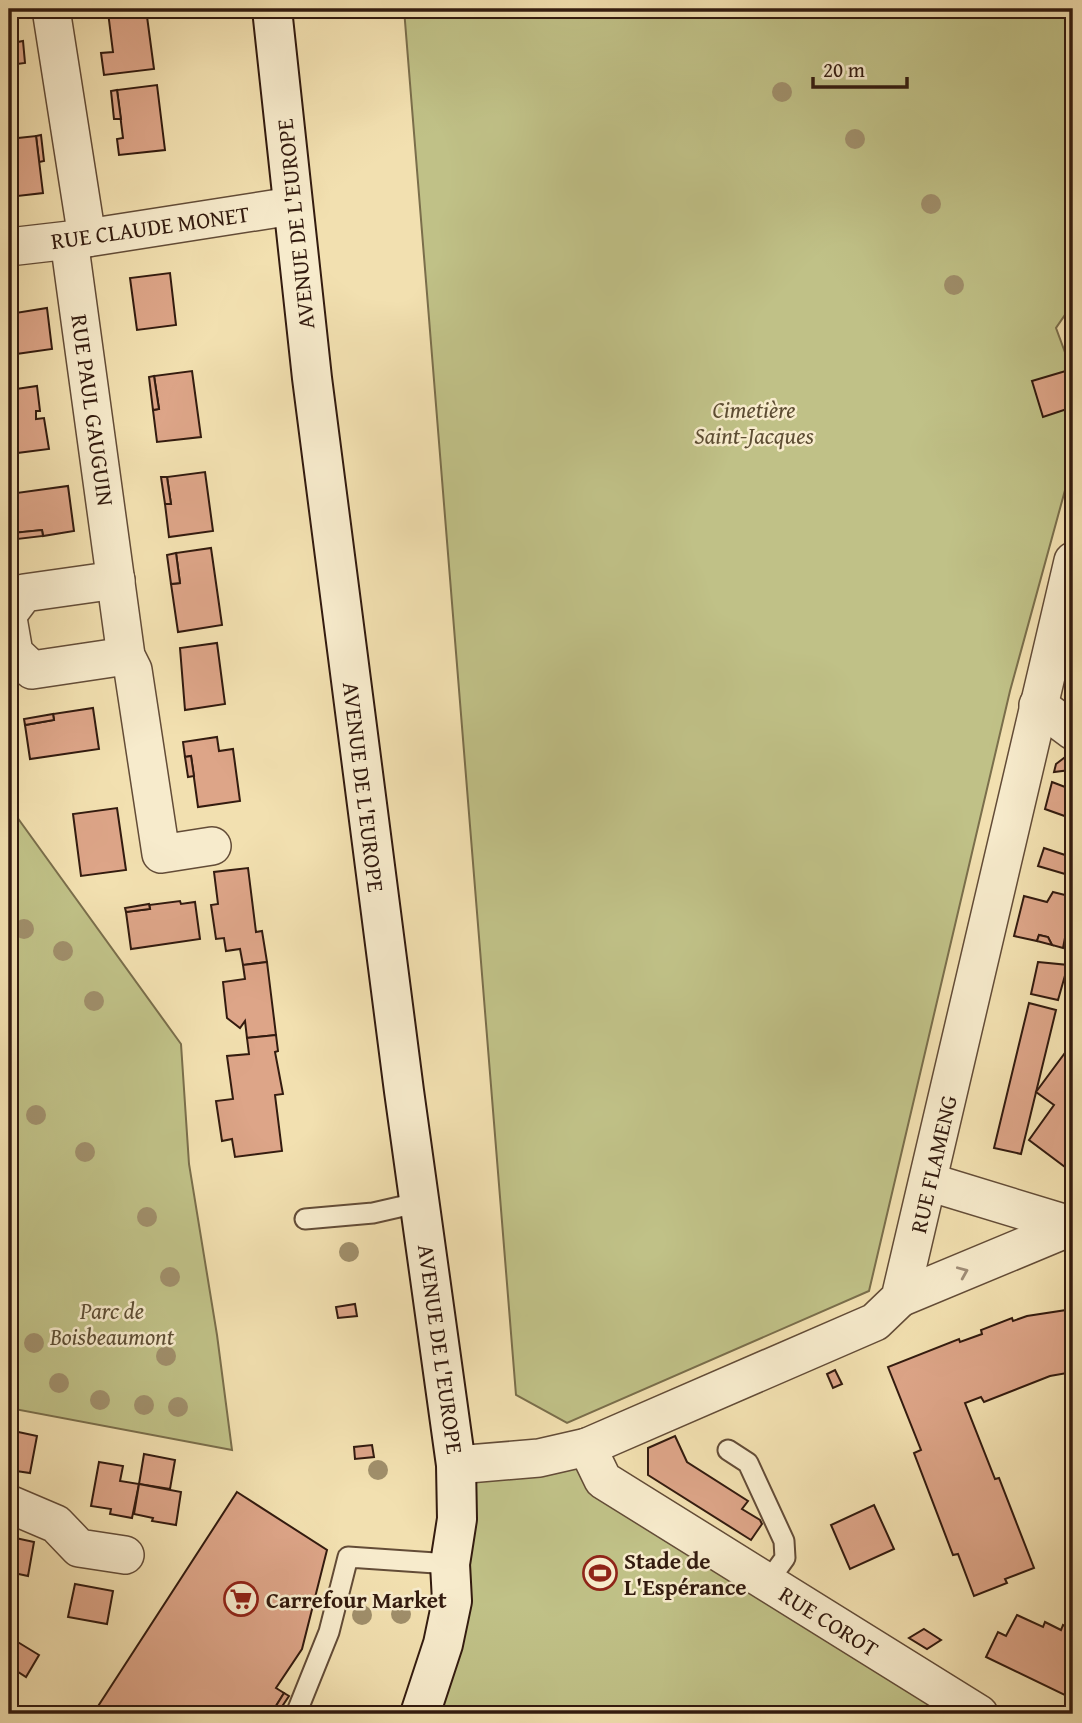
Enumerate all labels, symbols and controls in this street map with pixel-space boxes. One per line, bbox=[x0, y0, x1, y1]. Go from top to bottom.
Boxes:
scale bar bbox=[813, 46, 907, 90]
text: 20 m bbox=[823, 54, 865, 85]
street label: AVENUE DE L'EUROPE bbox=[268, 117, 322, 331]
street label: RUE CLAUDE MONET bbox=[49, 197, 251, 257]
street label: RUE PAUL GAUGUIN bbox=[63, 312, 123, 508]
park label: Cimetière Saint-Jacques bbox=[694, 393, 814, 452]
street label: AVENUE DE L'EUROPE bbox=[335, 680, 393, 894]
street label: RUE FLAMENG bbox=[901, 1091, 965, 1236]
street label: AVENUE DE L'EUROPE bbox=[410, 1242, 472, 1456]
one-way arrow bbox=[956, 1266, 968, 1280]
park label: Parc de Boisbeaumont bbox=[49, 1294, 175, 1353]
place label: Stade de L'Espérance bbox=[624, 1544, 747, 1603]
sports icon: Stade de L'Espérance bbox=[581, 1554, 619, 1592]
street label: RUE COROT bbox=[773, 1577, 885, 1665]
supermarket icon: Carrefour Market bbox=[222, 1580, 260, 1618]
place label: Carrefour Market bbox=[266, 1583, 447, 1616]

